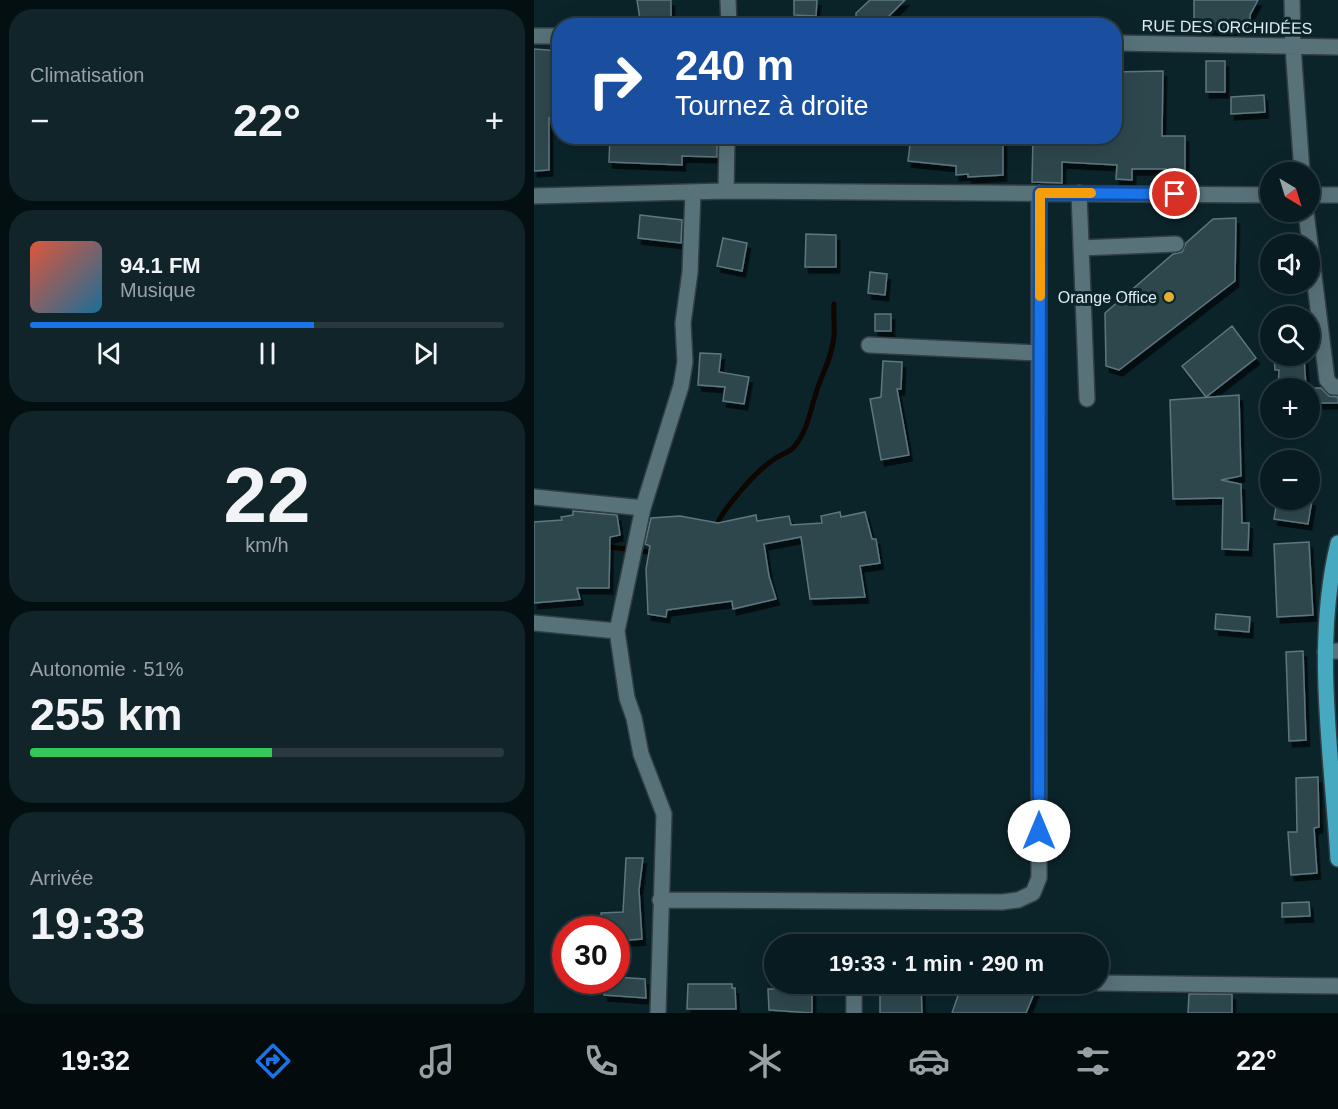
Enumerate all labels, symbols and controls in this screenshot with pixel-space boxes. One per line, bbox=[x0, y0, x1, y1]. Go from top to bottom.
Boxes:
street label: RUE DES ORCHIDÉES bbox=[1142, 16, 1313, 37]
icon: right bbox=[576, 42, 654, 120]
text: 240 m bbox=[675, 42, 794, 89]
text: Climatisation bbox=[30, 64, 144, 86]
text: Tournez à droite bbox=[675, 91, 869, 121]
text: 22° bbox=[233, 95, 301, 146]
text: − bbox=[30, 102, 49, 139]
text: + bbox=[485, 102, 504, 139]
north arrow bbox=[1260, 162, 1320, 222]
map controls bbox=[1260, 162, 1320, 510]
pin bbox=[1149, 168, 1200, 219]
icon: arrive bbox=[1158, 177, 1191, 210]
button: sound bbox=[1260, 234, 1320, 294]
text: 94.1 FM bbox=[120, 253, 201, 278]
text: Musique bbox=[120, 279, 196, 301]
place label: Orange Office bbox=[1058, 289, 1157, 306]
marker: Orange Office bbox=[1162, 290, 1176, 304]
button: search bbox=[1260, 306, 1320, 366]
icon: previous bbox=[93, 337, 126, 370]
icon: pause bbox=[251, 337, 284, 370]
icon: next bbox=[409, 337, 442, 370]
button: + bbox=[1260, 378, 1320, 438]
button: − bbox=[1260, 450, 1320, 510]
text: 22 bbox=[224, 451, 310, 539]
text: km/h bbox=[245, 534, 289, 556]
text: Autonomie · 51% bbox=[30, 658, 183, 680]
text: 255 km bbox=[30, 689, 183, 740]
position arrow bbox=[1007, 799, 1071, 863]
text: Arrivée bbox=[30, 867, 93, 889]
text: 19:33 bbox=[30, 898, 145, 949]
speed limit sign: 30 bbox=[552, 916, 630, 994]
text: 19:33 · 1 min · 290 m bbox=[829, 951, 1044, 976]
icon: directions bbox=[252, 1040, 294, 1082]
icon: music bbox=[416, 1040, 458, 1082]
icon: phone bbox=[580, 1040, 622, 1082]
icon: climate bbox=[744, 1040, 786, 1082]
icon: car bbox=[908, 1040, 950, 1082]
icon: filters bbox=[1072, 1040, 1114, 1082]
text: 19:32 bbox=[61, 1046, 130, 1076]
text: 22° bbox=[1236, 1046, 1277, 1076]

